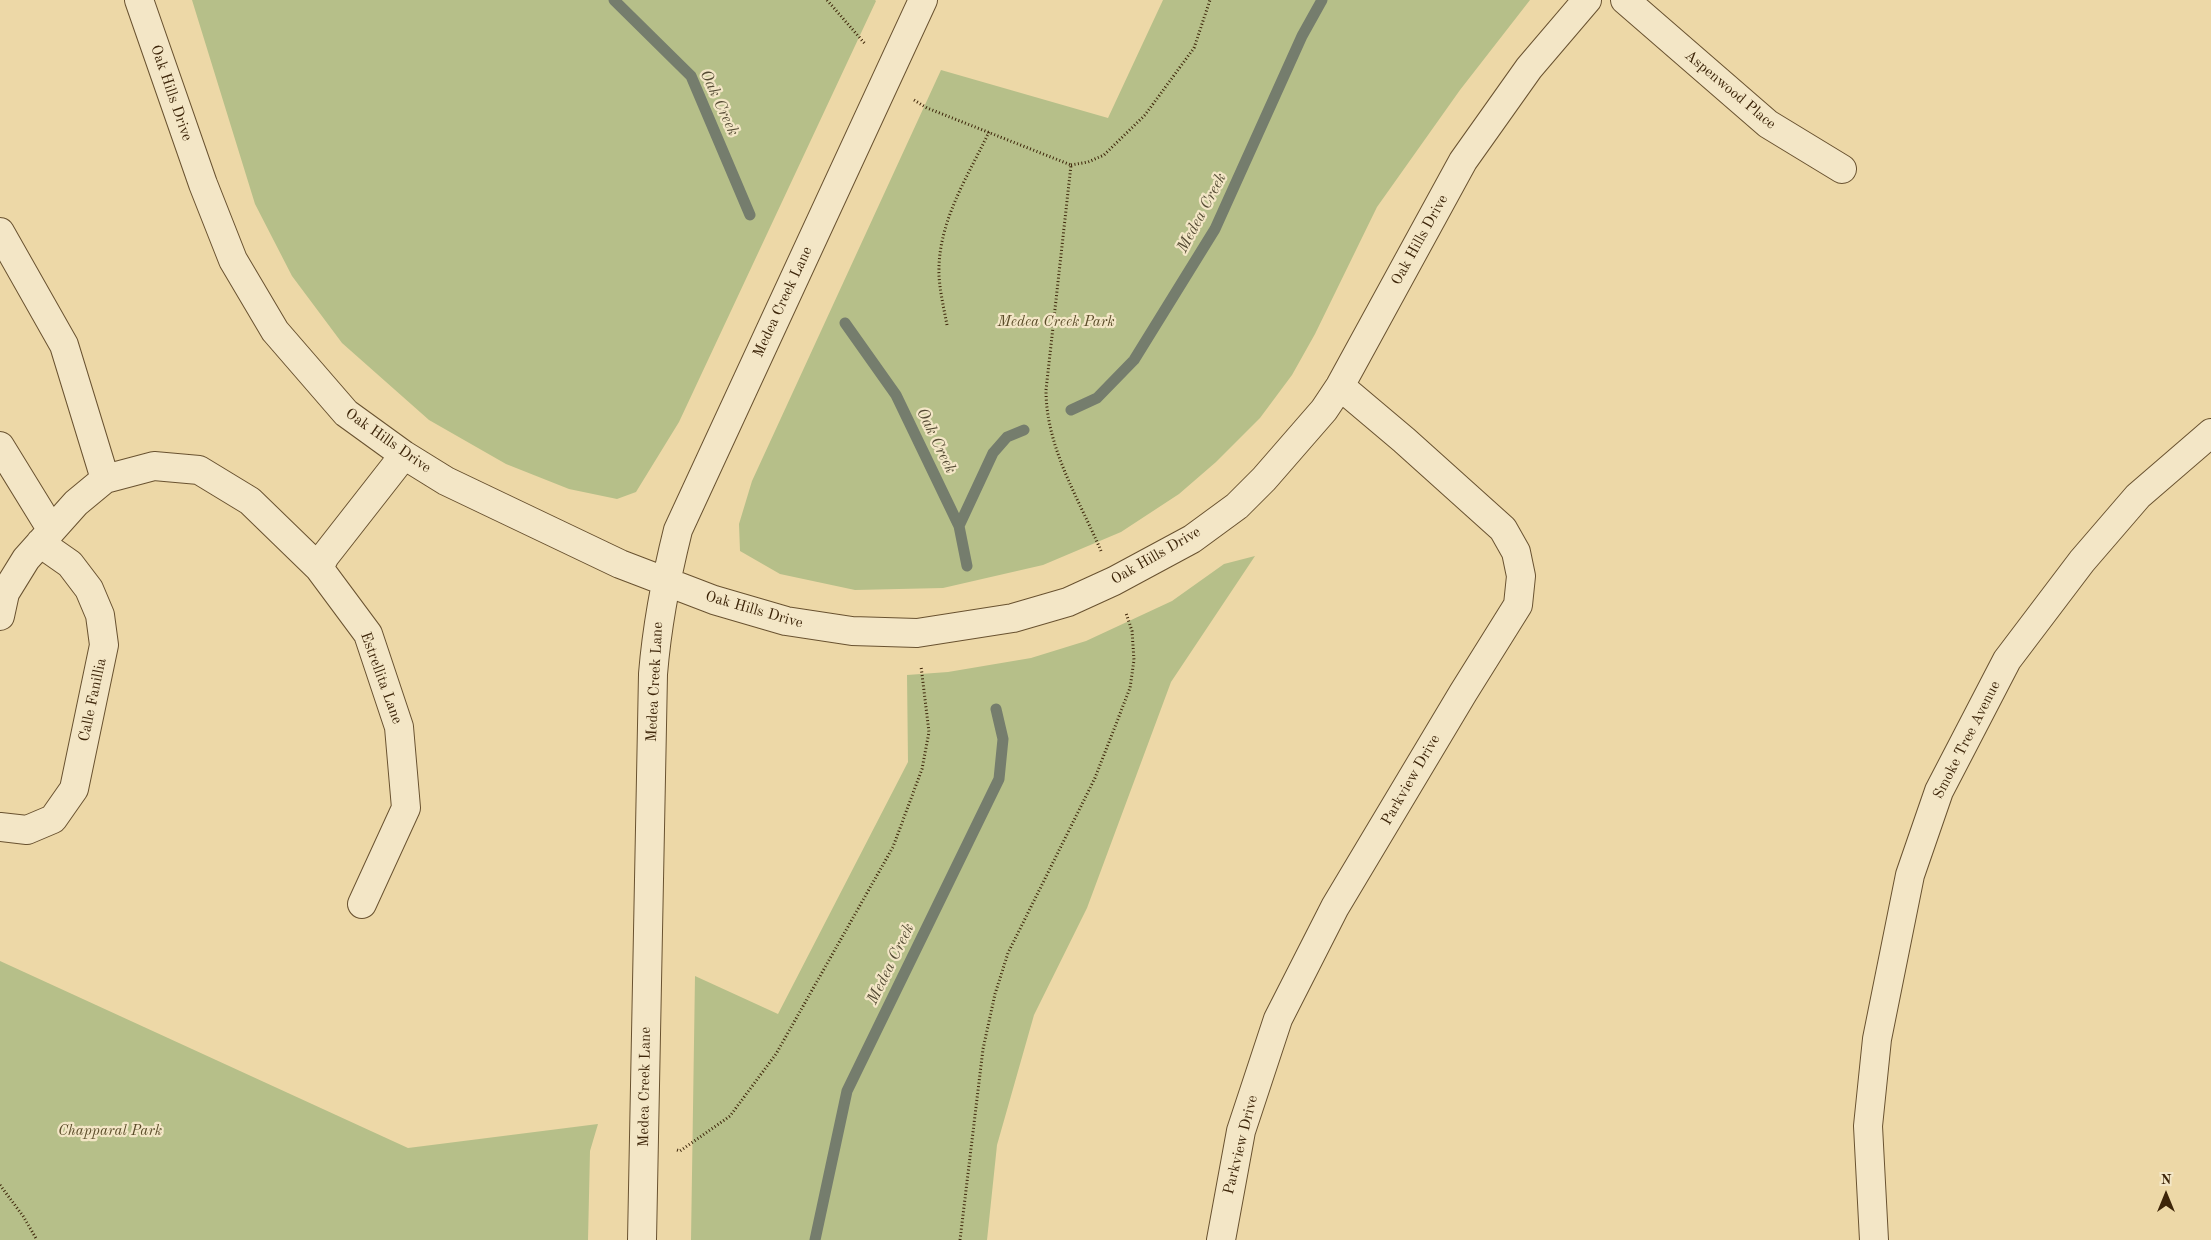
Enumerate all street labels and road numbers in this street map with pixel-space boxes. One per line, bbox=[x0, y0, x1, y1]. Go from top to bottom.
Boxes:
street label: Oak Hills Drive bbox=[146, 43, 196, 143]
street label: Aspenwood Place bbox=[1681, 47, 1779, 133]
street label: Oak Hills Drive bbox=[1388, 192, 1452, 288]
street label: Medea Creek Lane bbox=[749, 244, 817, 360]
street label: Oak Hills Drive bbox=[342, 405, 434, 477]
street label: Oak Hills Drive bbox=[1108, 523, 1204, 589]
street label: Oak Hills Drive bbox=[703, 587, 805, 633]
street label: Medea Creek Lane bbox=[643, 621, 667, 743]
street label: Estrellita Lane bbox=[356, 630, 406, 726]
street label: Calle Fanillia bbox=[75, 657, 111, 743]
street label: Smoke Tree Avenue bbox=[1929, 678, 2005, 802]
street label: Parkview Drive bbox=[1378, 731, 1444, 829]
street label: Medea Creek Lane bbox=[635, 1027, 655, 1147]
street label: Parkview Drive bbox=[1220, 1093, 1262, 1197]

